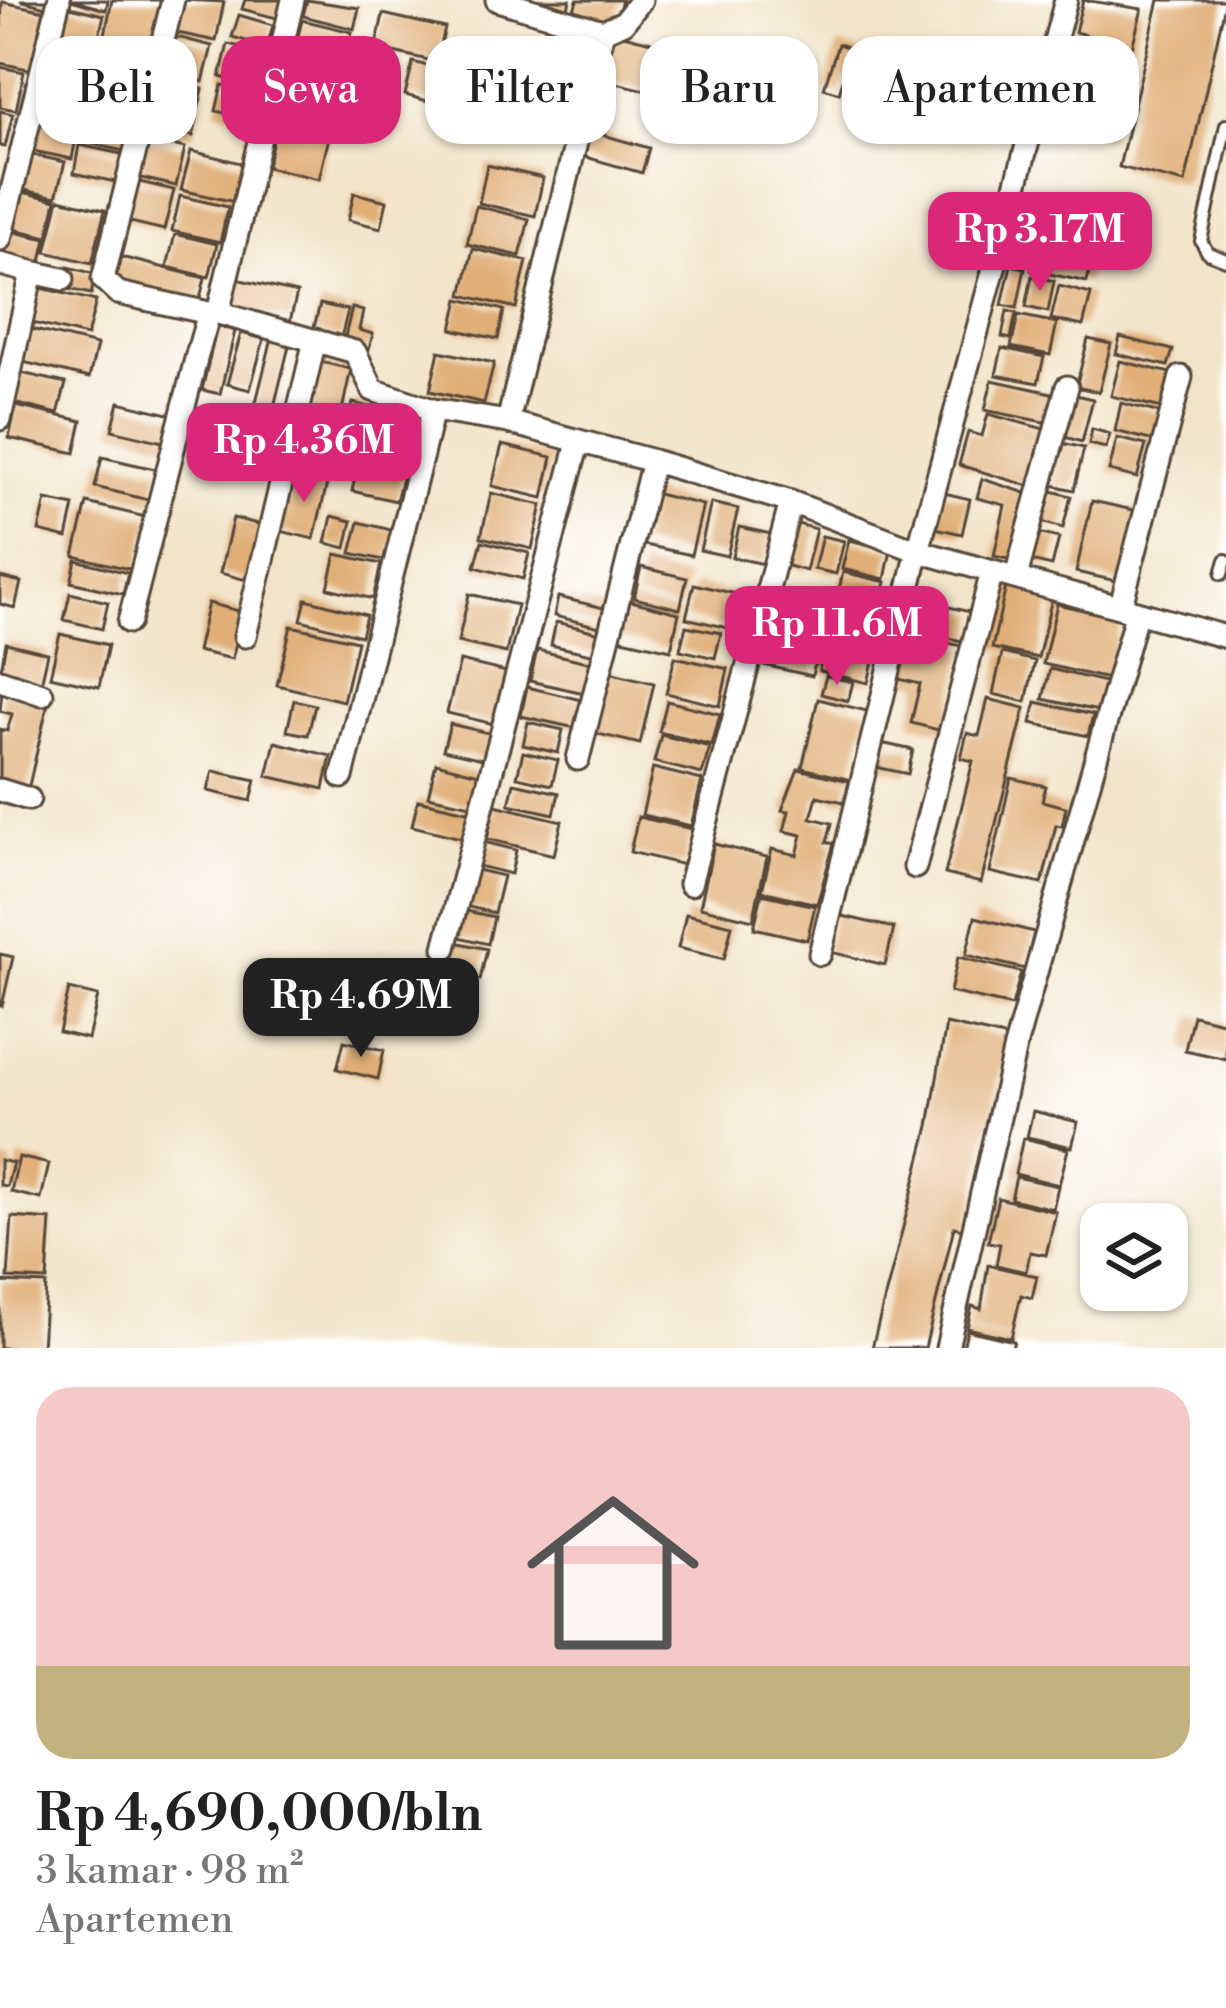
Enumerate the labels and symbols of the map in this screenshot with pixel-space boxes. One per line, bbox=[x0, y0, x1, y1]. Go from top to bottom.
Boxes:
pin: Rp 3.17M bbox=[916, 192, 1164, 294]
pin: Rp 4.36M bbox=[180, 403, 428, 505]
pin: Rp 11.6M bbox=[713, 586, 961, 688]
pin: Rp 4.69M bbox=[237, 958, 485, 1060]

